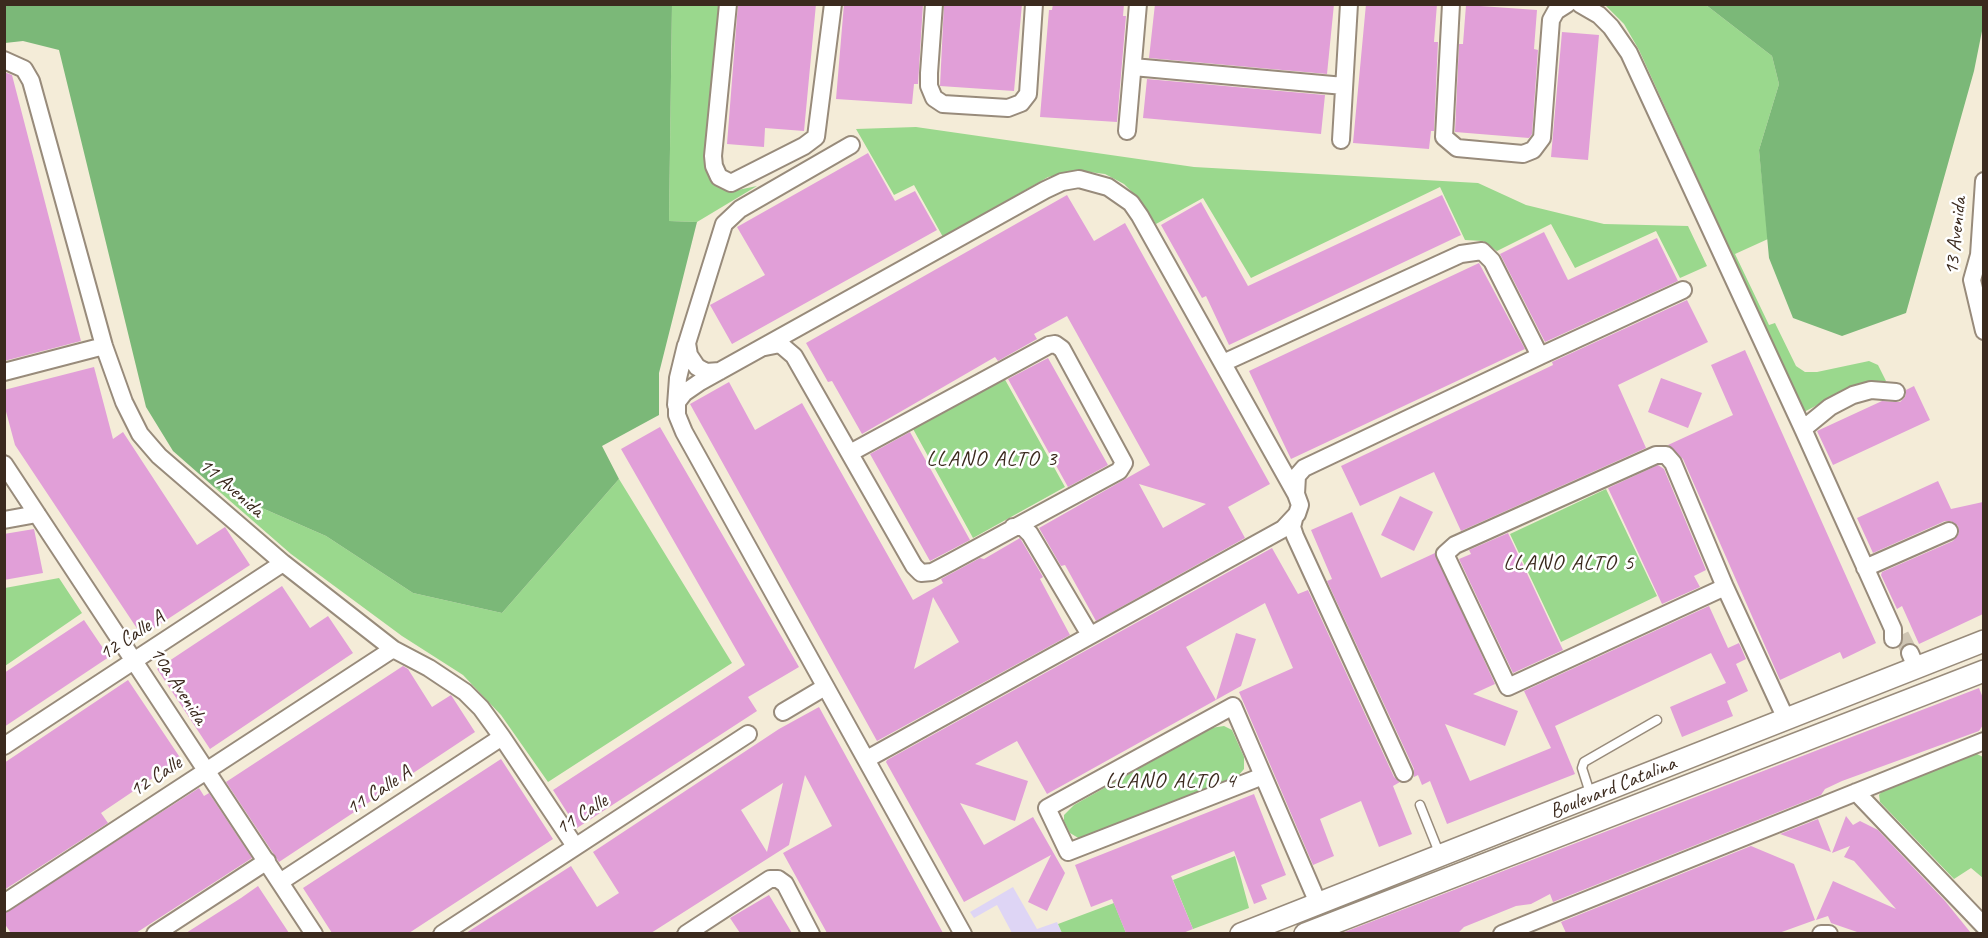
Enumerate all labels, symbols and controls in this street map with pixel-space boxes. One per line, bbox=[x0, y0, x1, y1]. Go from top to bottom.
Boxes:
street label: 13 Avenida bbox=[1939, 196, 1973, 276]
district label: LLANO ALTO 3 bbox=[927, 446, 1057, 472]
street label: 11 Avenida bbox=[193, 453, 269, 523]
district label: LLANO ALTO 5 bbox=[1504, 550, 1634, 576]
street label: 12 Calle A bbox=[95, 606, 169, 666]
street label: 10a Avenida bbox=[144, 642, 212, 730]
street label: 12 Calle bbox=[125, 751, 187, 803]
street label: Boulevard Catalina bbox=[1546, 751, 1680, 825]
street label: 11 Calle A bbox=[342, 761, 416, 821]
district label: LLANO ALTO 4 bbox=[1106, 768, 1236, 794]
street label: 11 Calle bbox=[551, 789, 613, 841]

